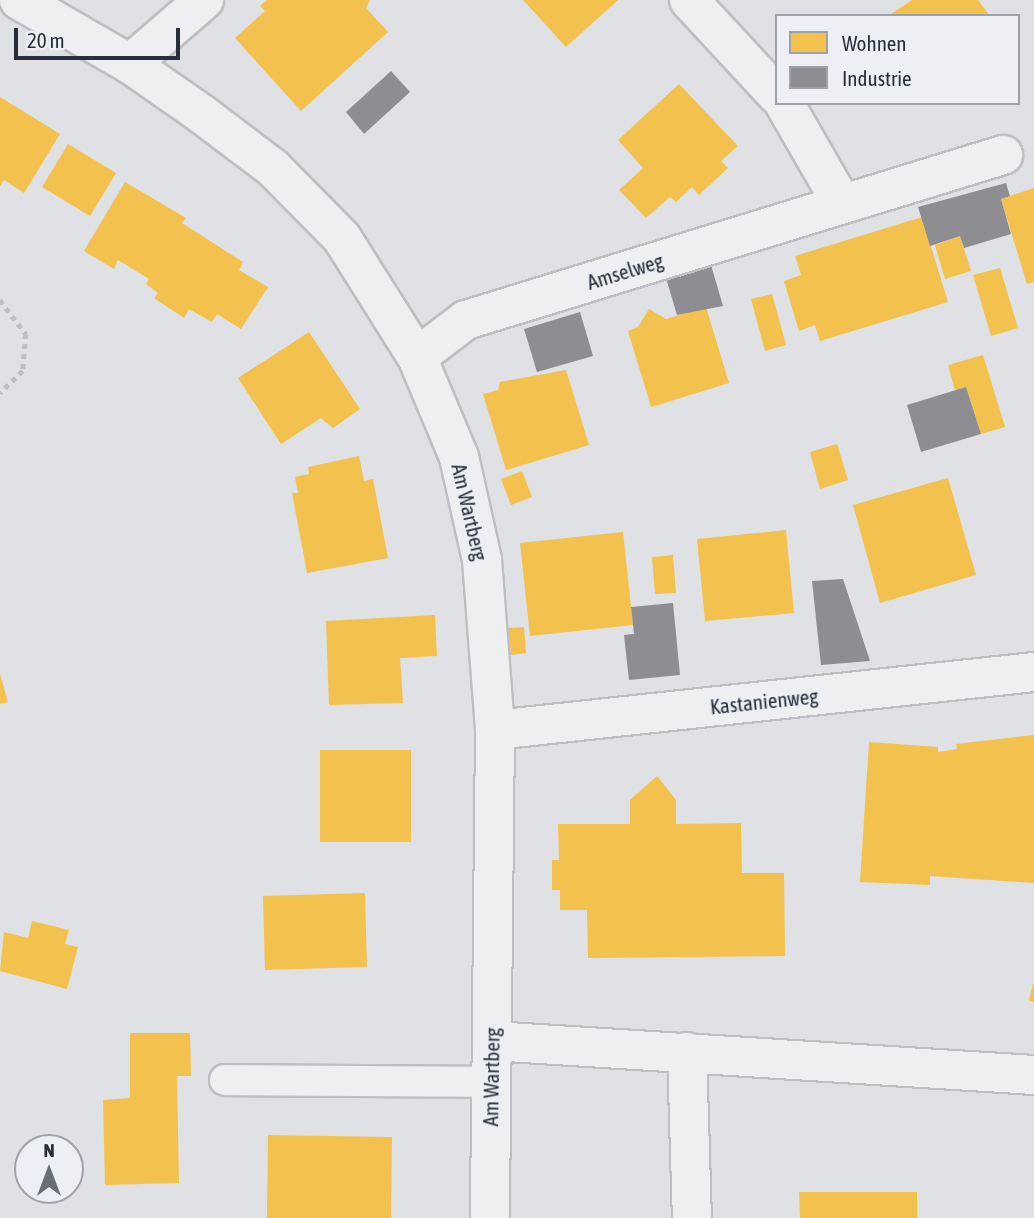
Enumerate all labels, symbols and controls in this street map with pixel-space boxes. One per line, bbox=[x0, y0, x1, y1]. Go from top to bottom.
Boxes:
scale bar bbox=[18, 14, 184, 58]
legend bbox=[775, 14, 1020, 105]
text: 20 m bbox=[27, 28, 65, 52]
text: Wohnen bbox=[842, 31, 907, 55]
text: Industrie bbox=[842, 66, 912, 90]
street label: Amselweg bbox=[584, 247, 666, 295]
street label: Am Wartberg bbox=[447, 461, 493, 563]
street label: Kastanienweg bbox=[709, 683, 819, 719]
street label: Am Wartberg bbox=[478, 1027, 504, 1127]
north arrow bbox=[14, 1134, 84, 1204]
text: N bbox=[43, 1139, 55, 1161]

